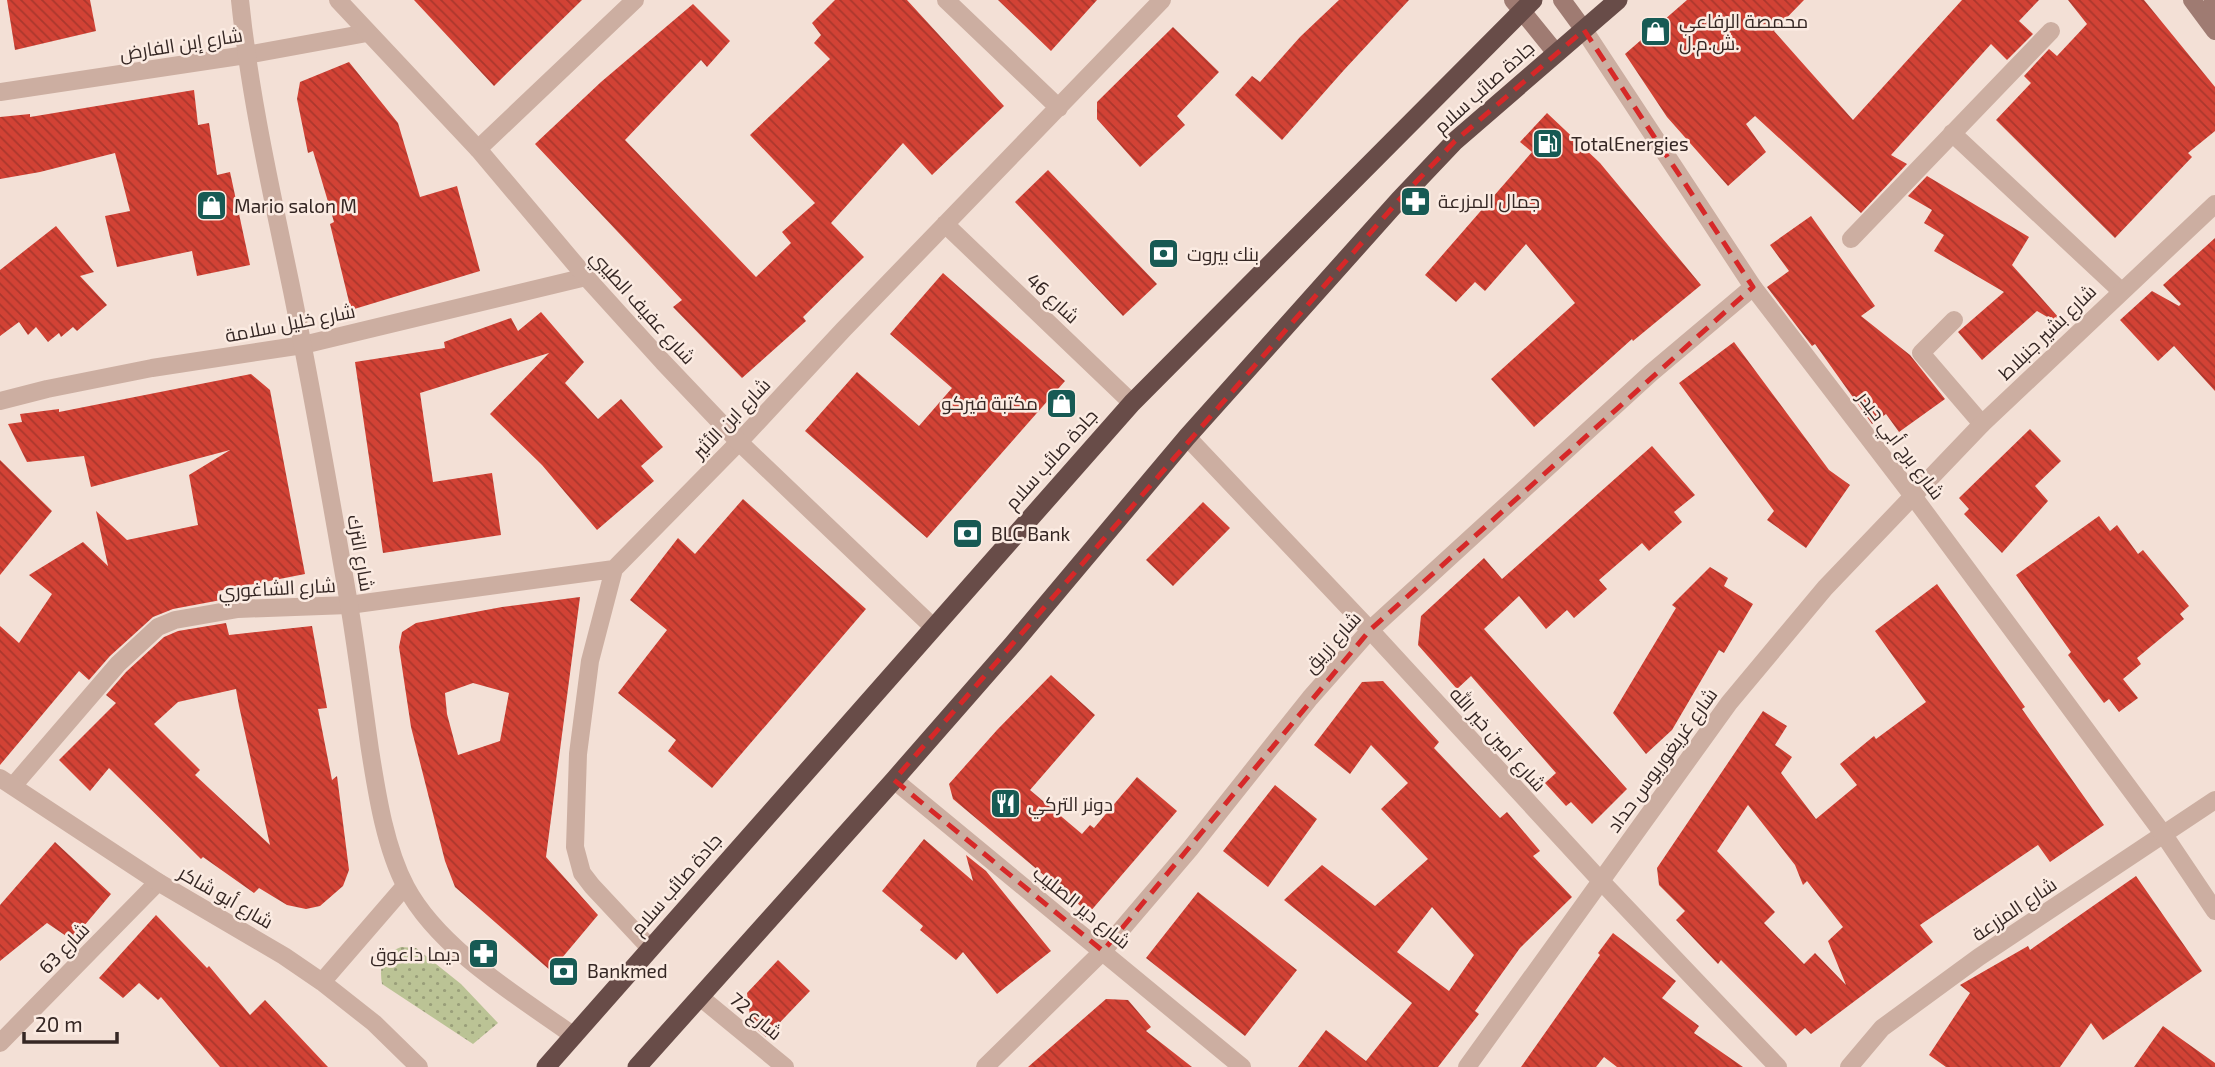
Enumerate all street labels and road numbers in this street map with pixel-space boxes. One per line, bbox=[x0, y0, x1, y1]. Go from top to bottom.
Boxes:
street label: شارع إبن الفارض bbox=[118, 22, 245, 68]
street label: جادة صائب سلام bbox=[1429, 36, 1541, 140]
street label: شارع عفيف الطيبي bbox=[583, 245, 701, 371]
street label: شارع 46 bbox=[1020, 268, 1084, 330]
street label: شارع بشير جنبلاط bbox=[1993, 279, 2102, 386]
street label: شارع خليل سلامة bbox=[223, 299, 358, 349]
street label: شارع ابن الأثير bbox=[686, 373, 777, 465]
street label: شارع برج أبي حيدر bbox=[1849, 385, 1950, 506]
street label: جادة صائب سلام bbox=[1000, 404, 1104, 516]
street label: شارع الترك bbox=[340, 513, 380, 594]
street label: شارع الشاغوري bbox=[218, 573, 336, 606]
street label: شارع زريق bbox=[1298, 606, 1367, 679]
street label: شارع أمين خير الله bbox=[1443, 682, 1551, 798]
street label: شارع غريغوريوس حداد bbox=[1602, 683, 1724, 838]
street label: جادة صائب سلام bbox=[625, 828, 728, 941]
street label: شارع أبو شاكر bbox=[173, 860, 278, 935]
street label: شارع دير الصليب bbox=[1027, 860, 1136, 955]
street label: شارع المزرعة bbox=[1967, 872, 2062, 948]
street label: شارع 63 bbox=[34, 917, 96, 980]
street label: شارع 72 bbox=[723, 987, 787, 1046]

